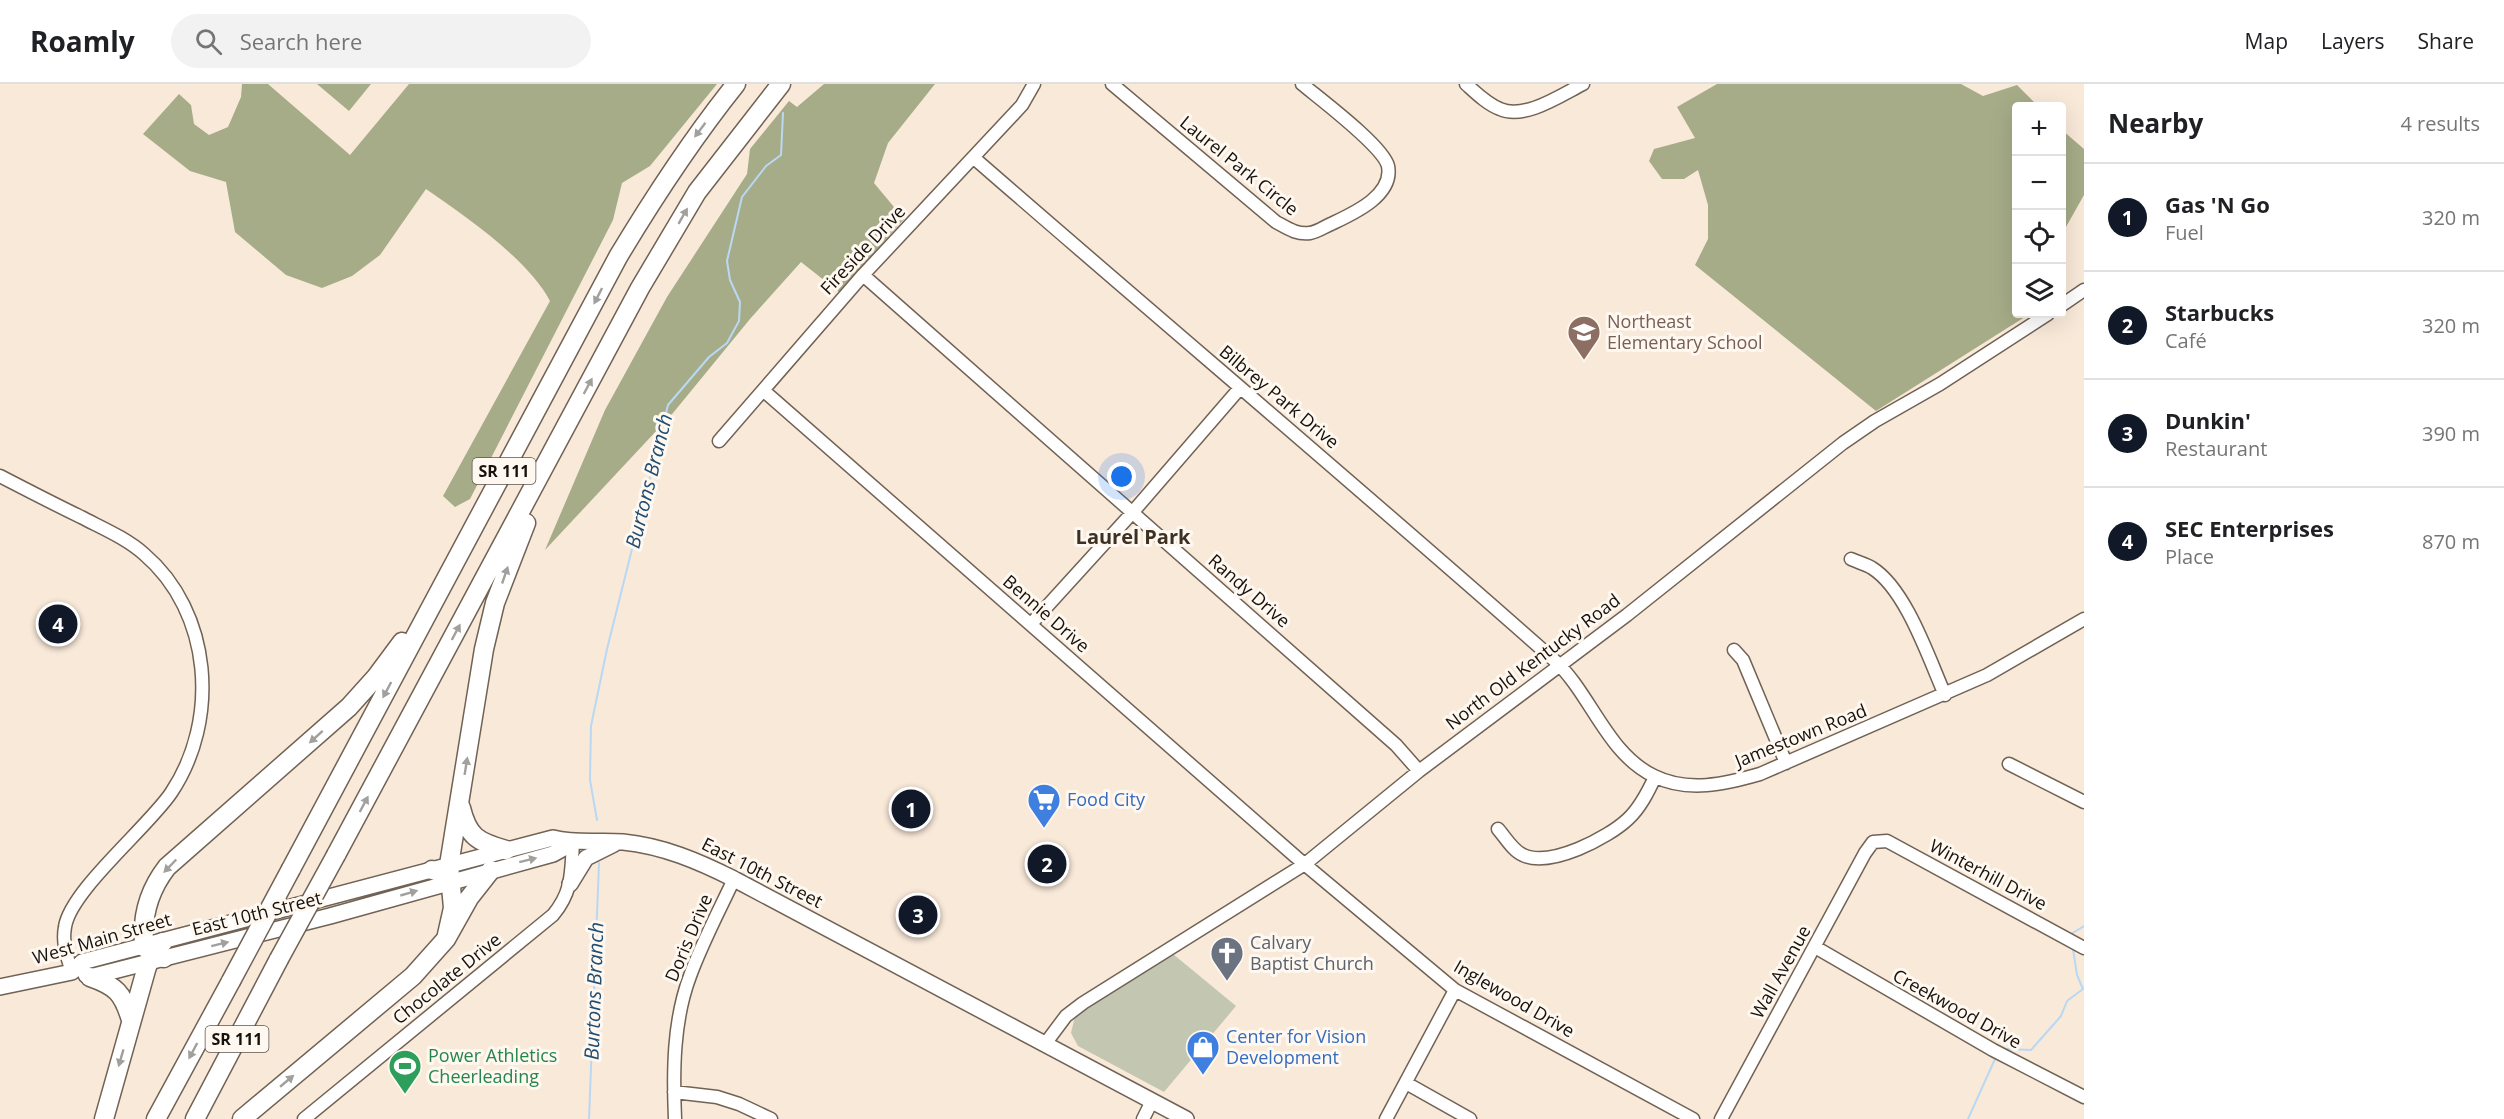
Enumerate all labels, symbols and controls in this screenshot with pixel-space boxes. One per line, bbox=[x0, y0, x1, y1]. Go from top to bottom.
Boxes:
search box bbox=[171, 14, 591, 68]
text: Roamly bbox=[30, 22, 135, 60]
icon: search bbox=[192, 25, 225, 58]
text: Search here bbox=[240, 26, 362, 56]
text: Map bbox=[2245, 27, 2288, 55]
text: Layers bbox=[2321, 27, 2385, 55]
text: Share bbox=[2418, 27, 2474, 55]
map controls bbox=[2012, 102, 2066, 318]
button: + bbox=[2012, 102, 2066, 156]
text: Nearby bbox=[2108, 105, 2203, 141]
street label: Laurel Park Circle bbox=[1175, 110, 1304, 220]
text: 4 results bbox=[2400, 110, 2480, 137]
one-way arrow bbox=[693, 122, 706, 138]
button: − bbox=[2012, 156, 2066, 210]
text: Gas 'N Go bbox=[2165, 189, 2270, 219]
street label: Fireside Drive bbox=[815, 199, 910, 299]
text: 1 bbox=[2122, 204, 2133, 231]
text: 320 m bbox=[2422, 204, 2480, 231]
one-way arrow bbox=[678, 207, 688, 224]
button: locate bbox=[2012, 210, 2066, 264]
text: Fuel bbox=[2165, 219, 2204, 246]
button: layers bbox=[2012, 264, 2066, 318]
one-way arrow bbox=[593, 287, 603, 305]
text: Starbucks bbox=[2165, 297, 2274, 327]
place label: Northeast Elementary School bbox=[1607, 309, 1763, 354]
text: 2 bbox=[2122, 312, 2133, 339]
text: 320 m bbox=[2422, 312, 2480, 339]
school or university icon: Northeast Elementary School bbox=[1566, 314, 1602, 361]
text: Café bbox=[2165, 327, 2207, 354]
street label: Bilbrey Park Drive bbox=[1215, 339, 1345, 453]
one-way arrow bbox=[583, 377, 593, 394]
text: Dunkin' bbox=[2165, 405, 2251, 435]
water label: Burtons Branch bbox=[619, 411, 678, 551]
text: 3 bbox=[2122, 420, 2133, 447]
text: 390 m bbox=[2422, 420, 2480, 447]
text: Restaurant bbox=[2165, 435, 2267, 462]
road number: SR 111 bbox=[472, 458, 536, 484]
your location bbox=[1107, 462, 1136, 491]
text: SEC Enterprises bbox=[2165, 513, 2334, 543]
district label: Laurel Park bbox=[1076, 523, 1191, 550]
text: 4 bbox=[2122, 528, 2133, 555]
text: 870 m bbox=[2422, 528, 2480, 555]
text: Place bbox=[2165, 543, 2214, 570]
street label: Randy Drive bbox=[1204, 548, 1296, 632]
one-way arrow bbox=[500, 566, 510, 584]
street label: Bennie Drive bbox=[998, 569, 1095, 657]
street label: North Old Kentucky Road bbox=[1440, 588, 1624, 735]
pin: 4 bbox=[38, 602, 78, 646]
one-way arrow bbox=[451, 623, 461, 640]
one-way arrow bbox=[382, 682, 392, 699]
street label: Jamestown Road bbox=[1729, 698, 1870, 773]
one-way arrow bbox=[309, 730, 324, 743]
one-way arrow bbox=[462, 756, 471, 775]
supermarket icon: Food City bbox=[1026, 782, 1062, 829]
pin: 1 bbox=[892, 786, 930, 832]
place label: Food City bbox=[1067, 787, 1146, 811]
one-way arrow bbox=[359, 795, 369, 812]
street label: East 10th Street bbox=[698, 831, 827, 913]
street label: Winterhill Drive bbox=[1926, 833, 2051, 915]
pin: 2 bbox=[1028, 842, 1066, 886]
one-way arrow bbox=[519, 855, 537, 865]
one-way arrow bbox=[162, 859, 177, 873]
street label: East 10th Street bbox=[189, 885, 324, 941]
one-way arrow bbox=[400, 888, 418, 897]
street label: Doris Drive bbox=[659, 890, 717, 985]
pin: 3 bbox=[898, 892, 938, 938]
street label: West Main Street bbox=[30, 907, 174, 969]
street label: Wall Avenue bbox=[1745, 921, 1816, 1022]
water label: Burtons Branch bbox=[578, 922, 609, 1060]
street label: Chocolate Drive bbox=[387, 927, 505, 1029]
place label: Calvary Baptist Church bbox=[1250, 930, 1374, 975]
church icon: Calvary Baptist Church bbox=[1209, 935, 1245, 982]
one-way arrow bbox=[211, 938, 229, 948]
street label: Inglewood Drive bbox=[1450, 954, 1579, 1042]
street label: Creekwood Drive bbox=[1889, 963, 2026, 1053]
place label: Center for Vision Development bbox=[1226, 1024, 1366, 1069]
road number: SR 111 bbox=[206, 1026, 268, 1052]
shop icon: Center for Vision Development bbox=[1185, 1029, 1221, 1076]
one-way arrow bbox=[188, 1042, 198, 1059]
place label: Power Athletics Cheerleading bbox=[428, 1043, 557, 1088]
sports icon: Power Athletics Cheerleading bbox=[387, 1048, 423, 1095]
one-way arrow bbox=[116, 1049, 125, 1067]
one-way arrow bbox=[279, 1075, 294, 1088]

